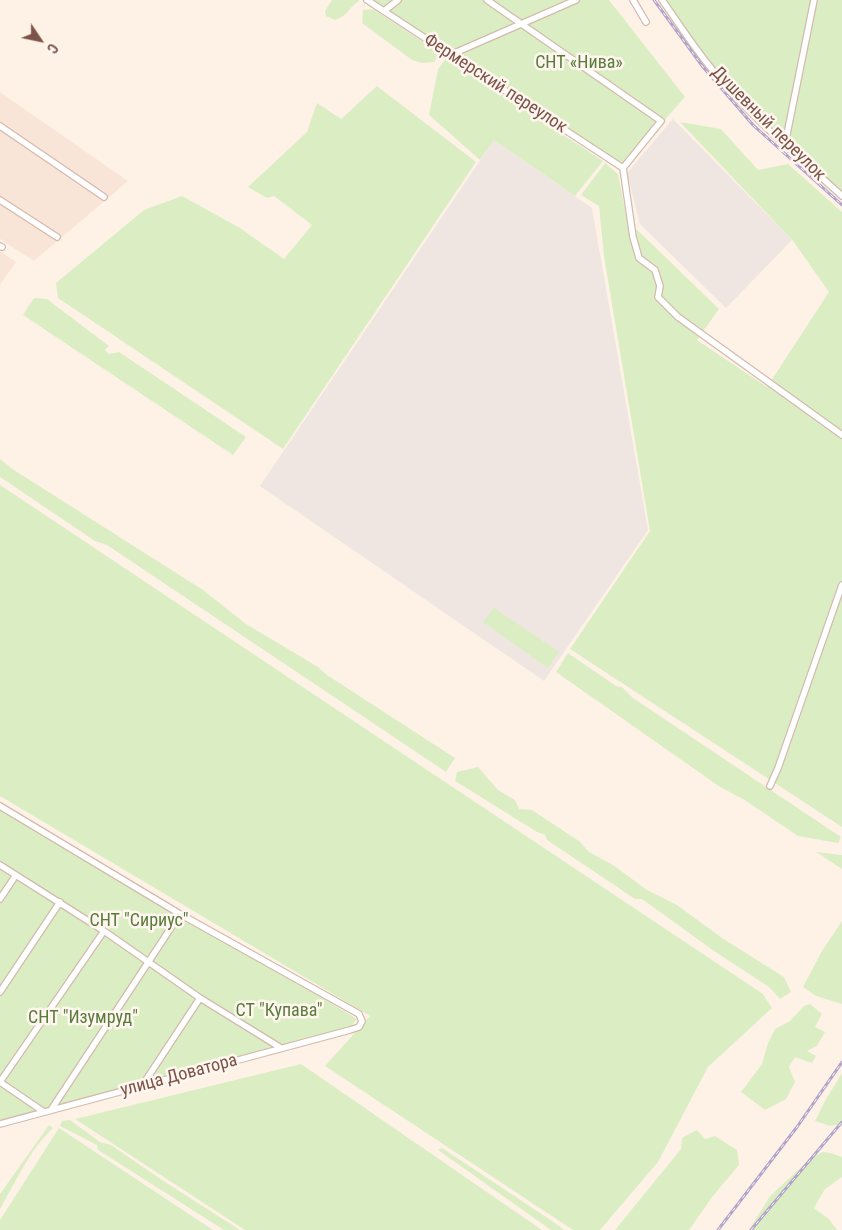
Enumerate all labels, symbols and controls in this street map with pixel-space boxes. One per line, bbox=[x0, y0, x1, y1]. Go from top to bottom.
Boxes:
north arrow bbox=[15, 15, 65, 65]
street label: Фермерский переулок bbox=[419, 30, 571, 138]
text: С bbox=[44, 41, 61, 56]
park label: СНТ «Нива» bbox=[535, 52, 623, 74]
street label: Душевный переулок bbox=[706, 62, 830, 186]
park label: СНТ "Сириус" bbox=[89, 910, 189, 932]
park label: СТ "Купава" bbox=[235, 1000, 323, 1022]
park label: СНТ "Изумруд" bbox=[28, 1007, 138, 1029]
street label: улица Доватора bbox=[118, 1050, 240, 1102]

